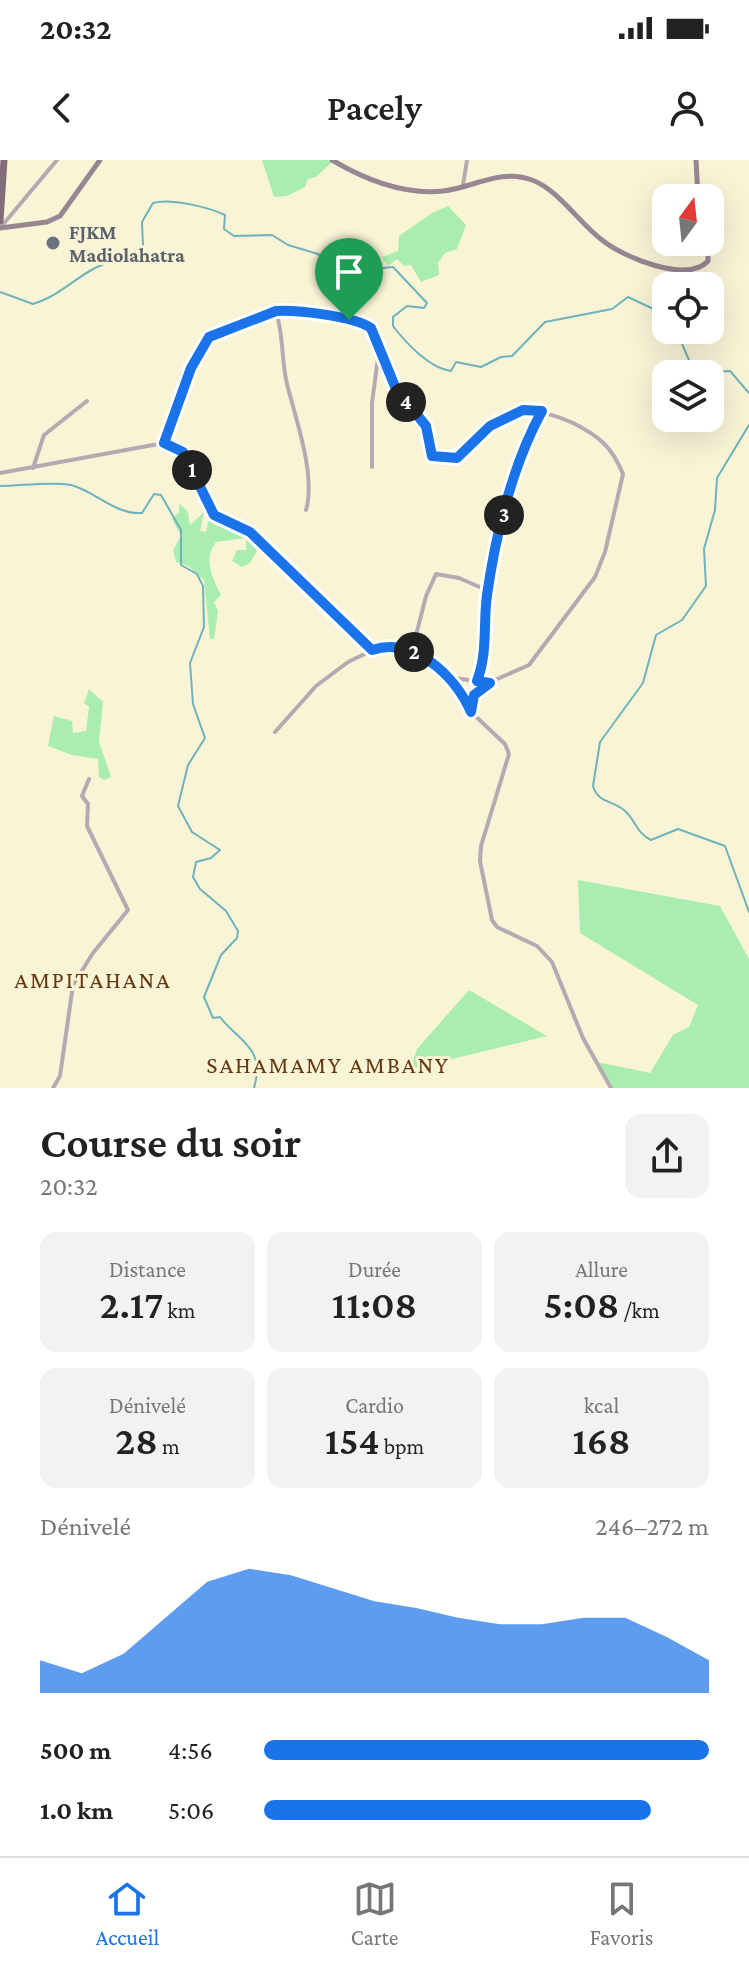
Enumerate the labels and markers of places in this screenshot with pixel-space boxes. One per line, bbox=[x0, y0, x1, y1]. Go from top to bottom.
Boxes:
place label: FJKM Madiolahatra bbox=[69, 221, 185, 266]
marker: FJKM Madiolahatra bbox=[44, 234, 62, 252]
pin bbox=[315, 238, 383, 320]
pin: 4 bbox=[386, 382, 426, 422]
pin: 1 bbox=[172, 450, 212, 490]
pin: 3 bbox=[484, 495, 524, 535]
pin: 2 bbox=[394, 632, 434, 672]

